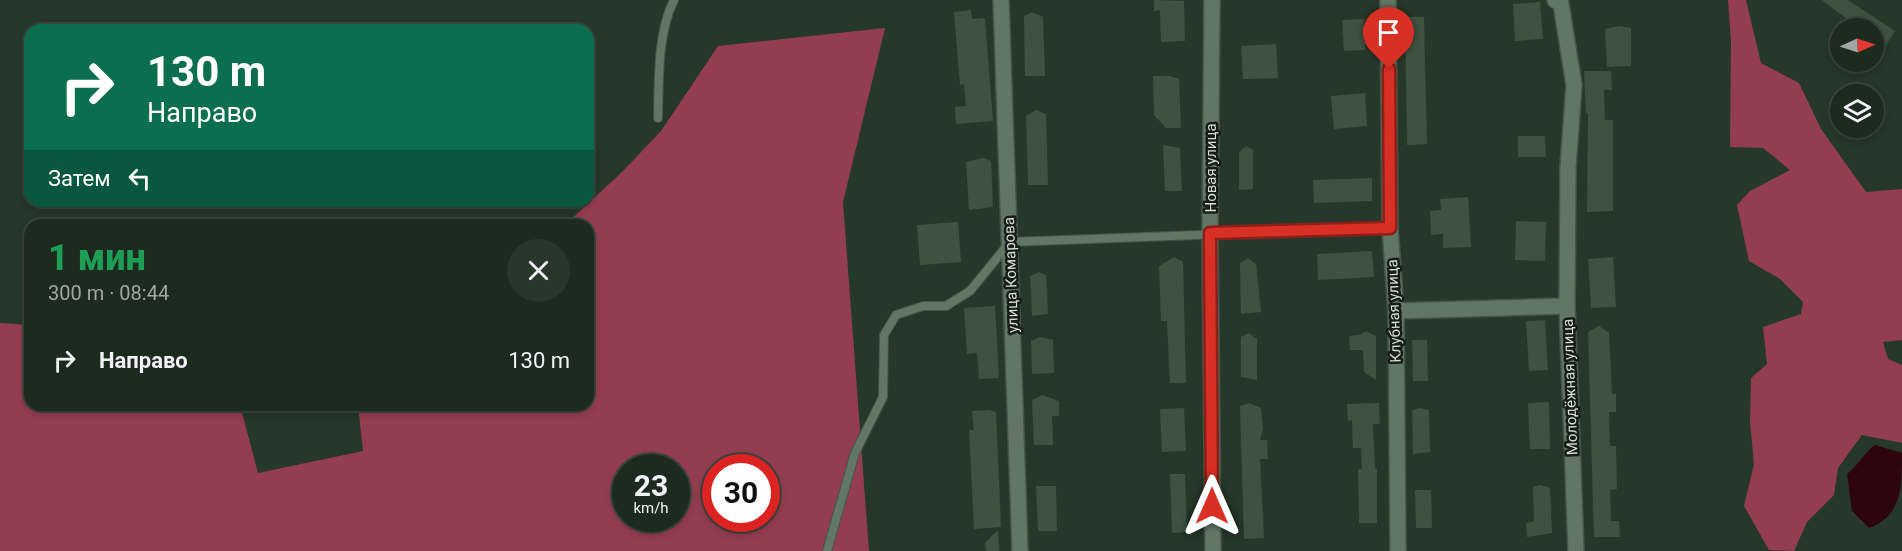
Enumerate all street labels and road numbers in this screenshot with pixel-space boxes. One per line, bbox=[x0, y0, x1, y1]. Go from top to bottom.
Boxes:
street label: Новая улица bbox=[1202, 123, 1220, 213]
street label: улица Комарова bbox=[1000, 217, 1022, 333]
street label: Клубная улица bbox=[1383, 259, 1405, 363]
street label: Молодёжная улица bbox=[1559, 318, 1581, 456]

